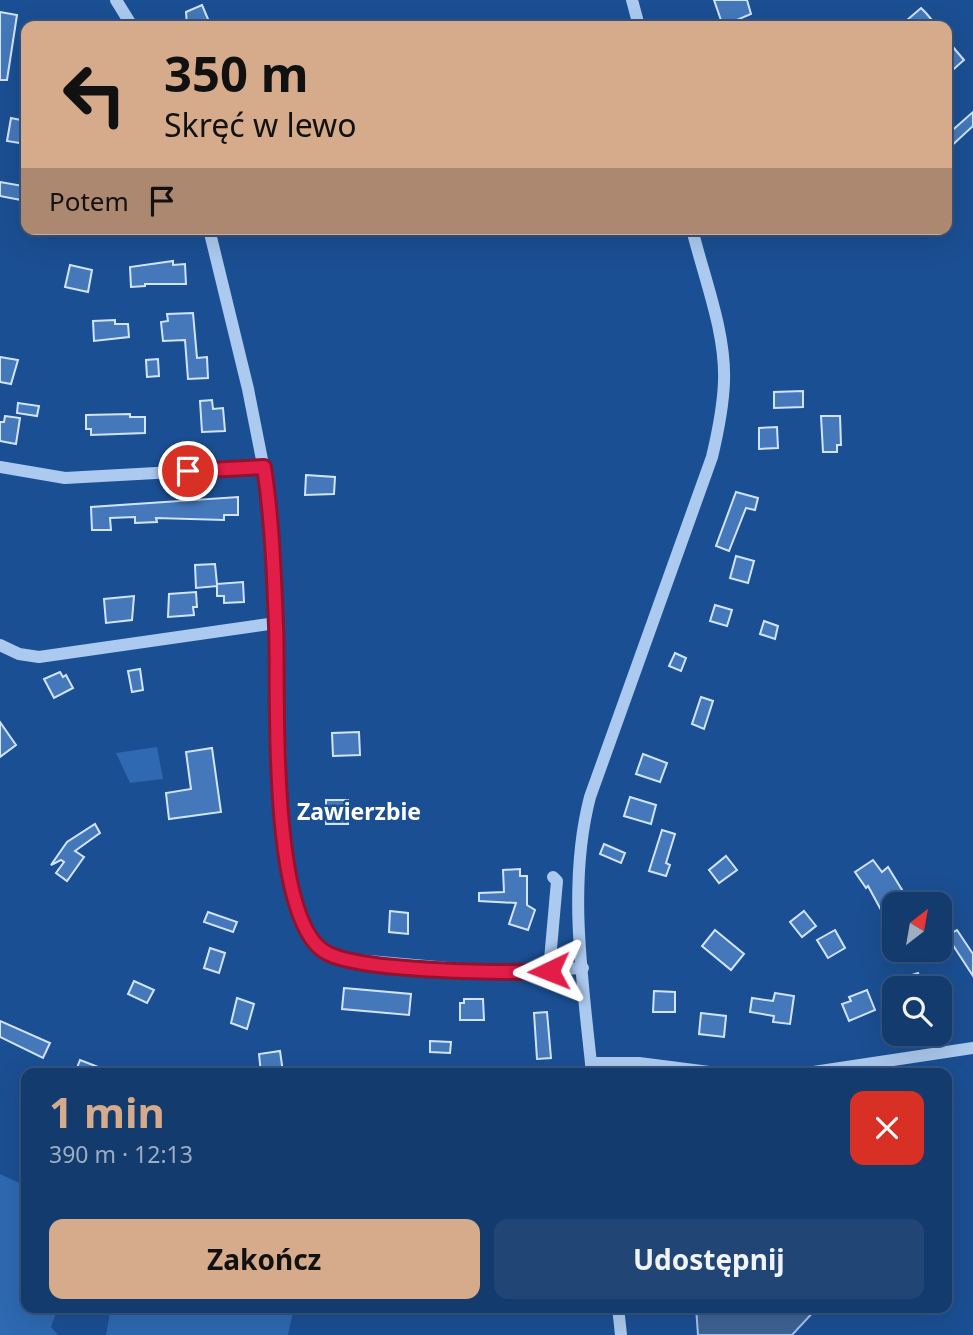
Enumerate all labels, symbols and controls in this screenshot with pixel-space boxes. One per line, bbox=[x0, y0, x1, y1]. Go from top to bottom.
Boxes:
text: 350 m bbox=[164, 40, 309, 106]
icon: left bbox=[49, 49, 140, 140]
text: Skręć w lewo bbox=[164, 103, 357, 146]
icon: arrive bbox=[143, 182, 181, 220]
text: Potem bbox=[49, 183, 129, 219]
pin bbox=[158, 441, 218, 501]
icon: arrive bbox=[169, 452, 207, 490]
district label: Zawierzbie bbox=[297, 795, 421, 827]
north arrow bbox=[882, 892, 952, 962]
map controls bbox=[882, 892, 952, 1046]
position arrow bbox=[512, 934, 586, 1008]
button: search bbox=[882, 976, 952, 1046]
text: 1 min bbox=[49, 1083, 165, 1140]
button: close bbox=[850, 1091, 924, 1165]
text: 390 m · 12:13 bbox=[49, 1138, 193, 1170]
button: Zakończ bbox=[49, 1219, 480, 1299]
button: Udostępnij bbox=[494, 1219, 924, 1299]

